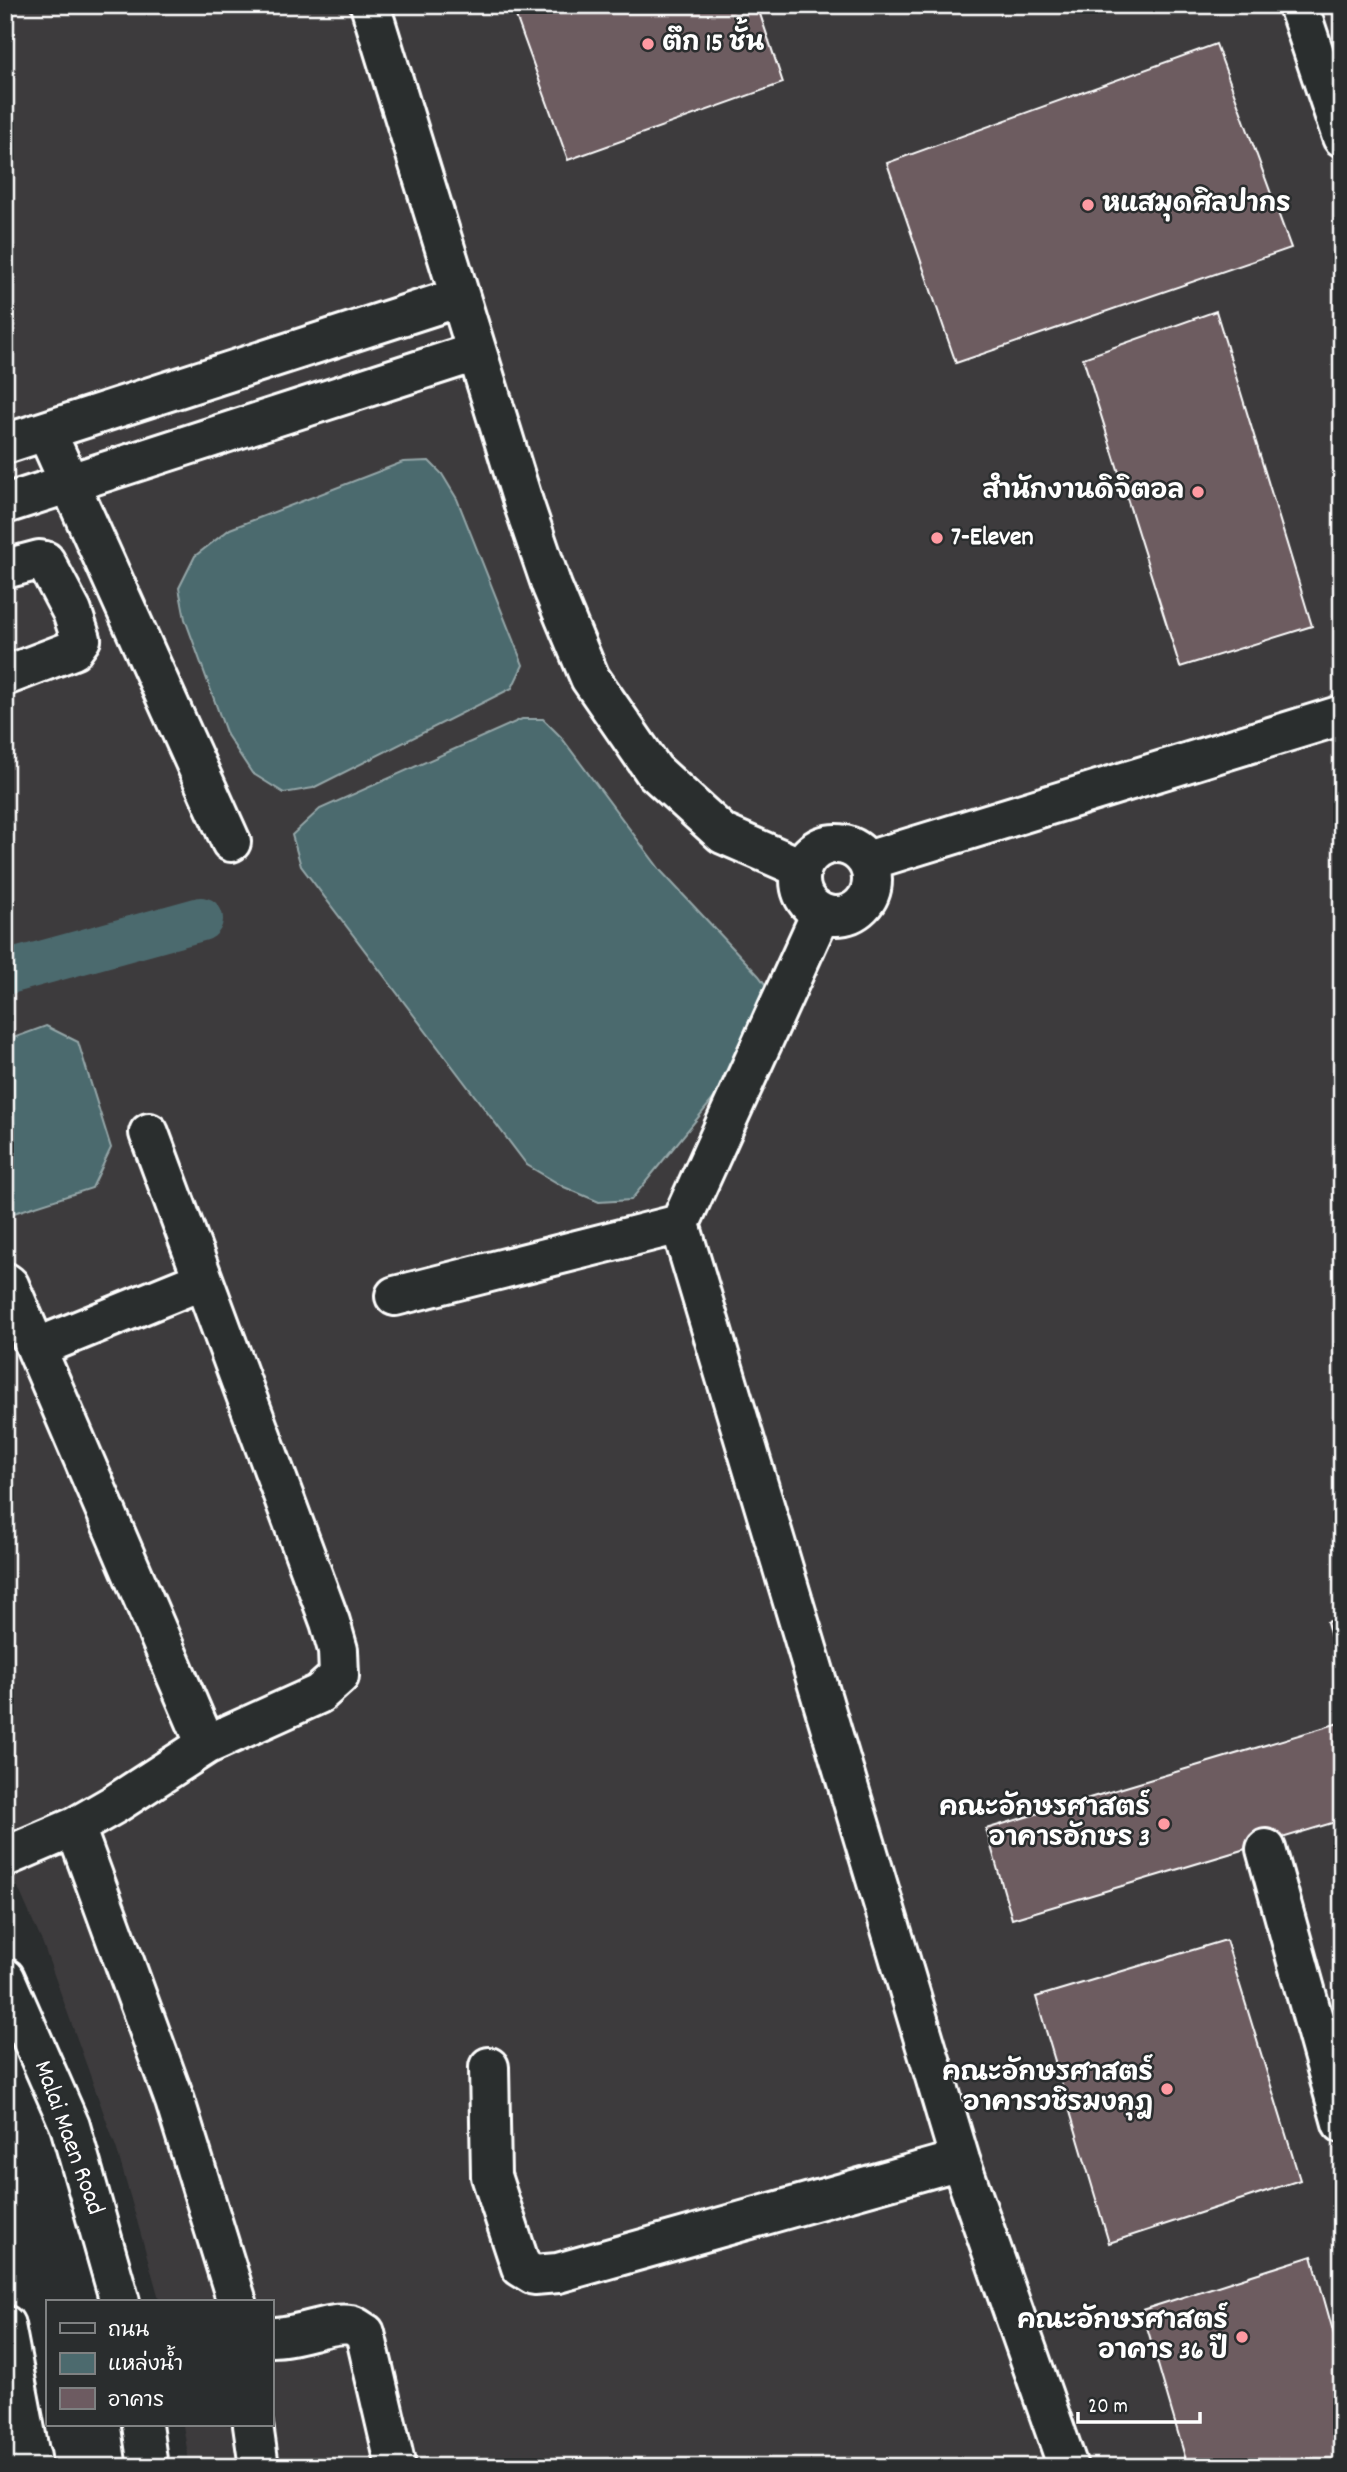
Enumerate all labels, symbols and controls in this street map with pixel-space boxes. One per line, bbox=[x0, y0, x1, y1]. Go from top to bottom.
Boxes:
place label: ตึก 15 ชั้น bbox=[662, 16, 764, 63]
marker: ตึก 15 ชั้น bbox=[640, 36, 656, 52]
place label: หแสมุดศิลปากร bbox=[1102, 186, 1291, 224]
marker: หแสมุดศิลปากร bbox=[1080, 197, 1096, 213]
place label: สำนักงานดิจิตอล bbox=[982, 472, 1184, 511]
marker: สำนักงานดิจิตอล bbox=[1190, 484, 1206, 500]
place label: 7-Eleven bbox=[951, 520, 1034, 557]
marker: 7-Eleven bbox=[929, 530, 945, 546]
place label: คณะอักษรศาสตร์ อาคารอักษร 3 bbox=[939, 1789, 1150, 1858]
marker: คณะอักษรศาสตร์ อาคารอักษร 3 bbox=[1156, 1816, 1172, 1832]
place label: คณะอักษรศาสตร์ อาคารวชิรมงกุฎ bbox=[942, 2054, 1153, 2123]
street label: Malai Maen Road bbox=[23, 2056, 113, 2220]
marker: คณะอักษรศาสตร์ อาคารวชิรมงกุฎ bbox=[1159, 2081, 1175, 2097]
legend bbox=[46, 2300, 273, 2426]
place label: คณะอักษรศาสตร์ อาคาร 36 ปี bbox=[1017, 2302, 1228, 2371]
text: ถนน bbox=[108, 2317, 149, 2347]
marker: คณะอักษรศาสตร์ อาคาร 36 ปี bbox=[1234, 2329, 1250, 2345]
text: แหล่งน้ำ bbox=[108, 2344, 183, 2381]
scale bar bbox=[1078, 2381, 1200, 2425]
text: อาคาร bbox=[108, 2387, 164, 2417]
text: 20 m bbox=[1088, 2393, 1128, 2423]

